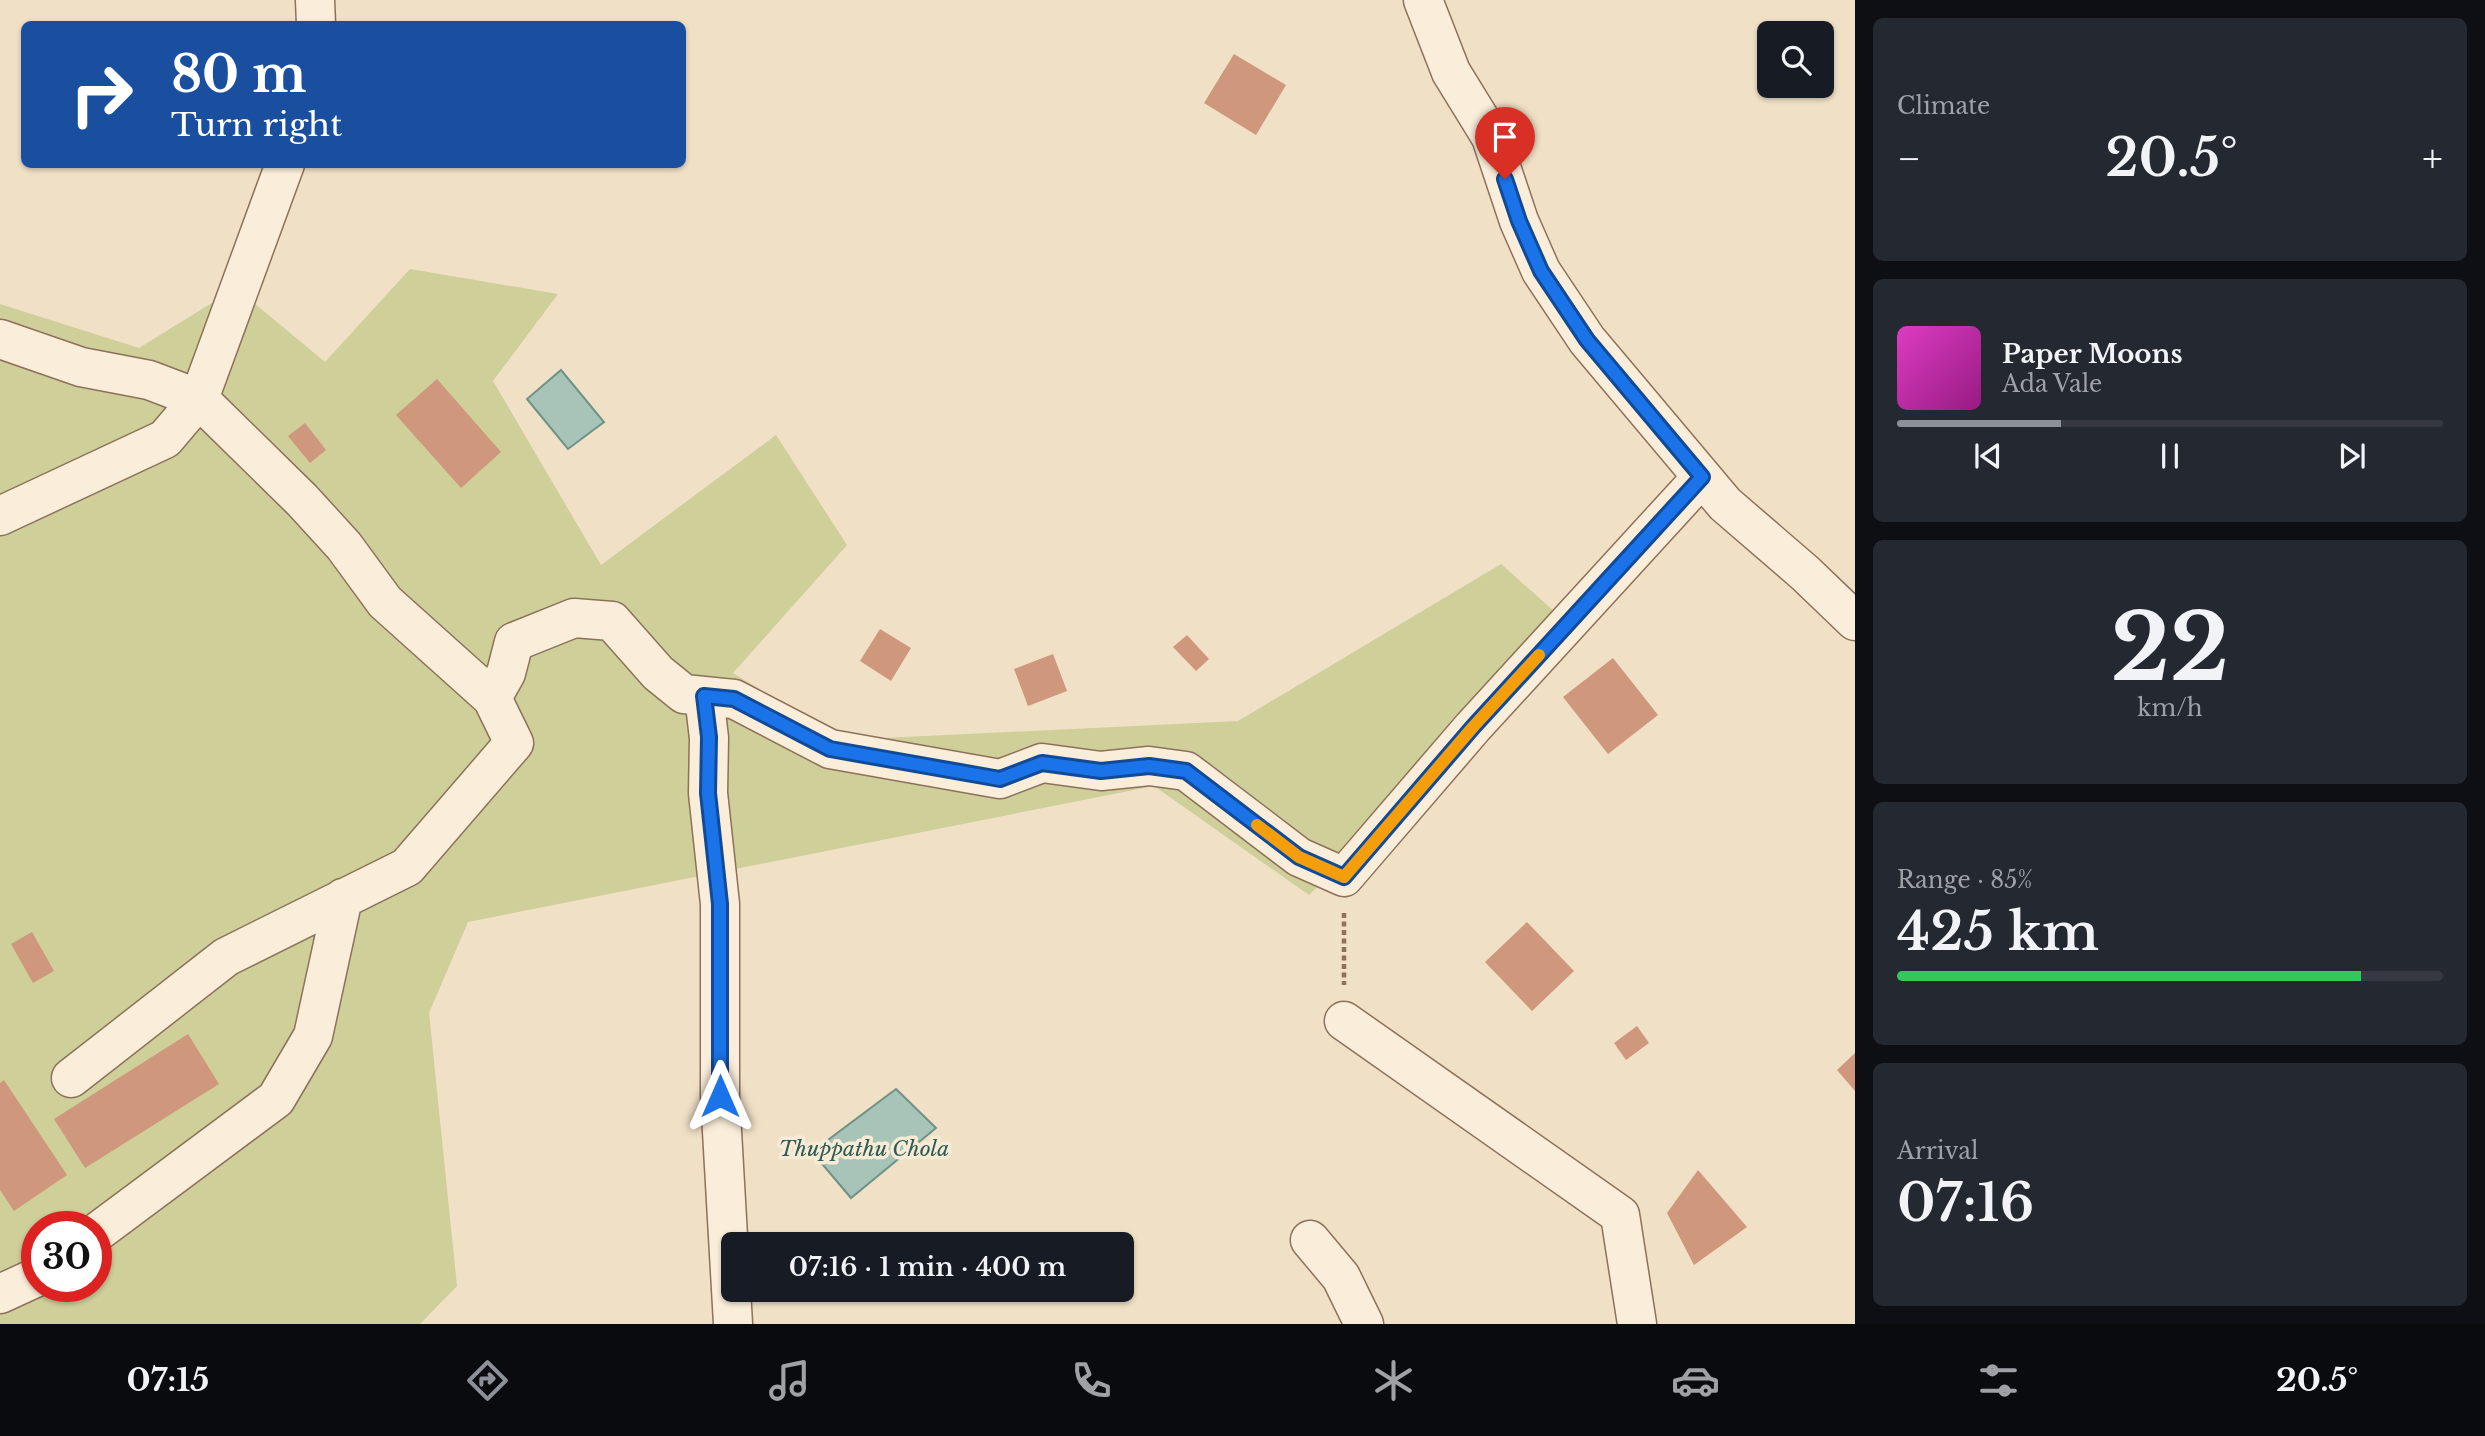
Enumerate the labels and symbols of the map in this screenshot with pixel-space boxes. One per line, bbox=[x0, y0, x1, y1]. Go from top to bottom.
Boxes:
pin bbox=[1475, 107, 1535, 179]
position arrow bbox=[683, 1059, 757, 1133]
water label: Thuppathu Chola bbox=[779, 1136, 949, 1162]
speed limit sign: 30 bbox=[21, 1211, 112, 1302]

